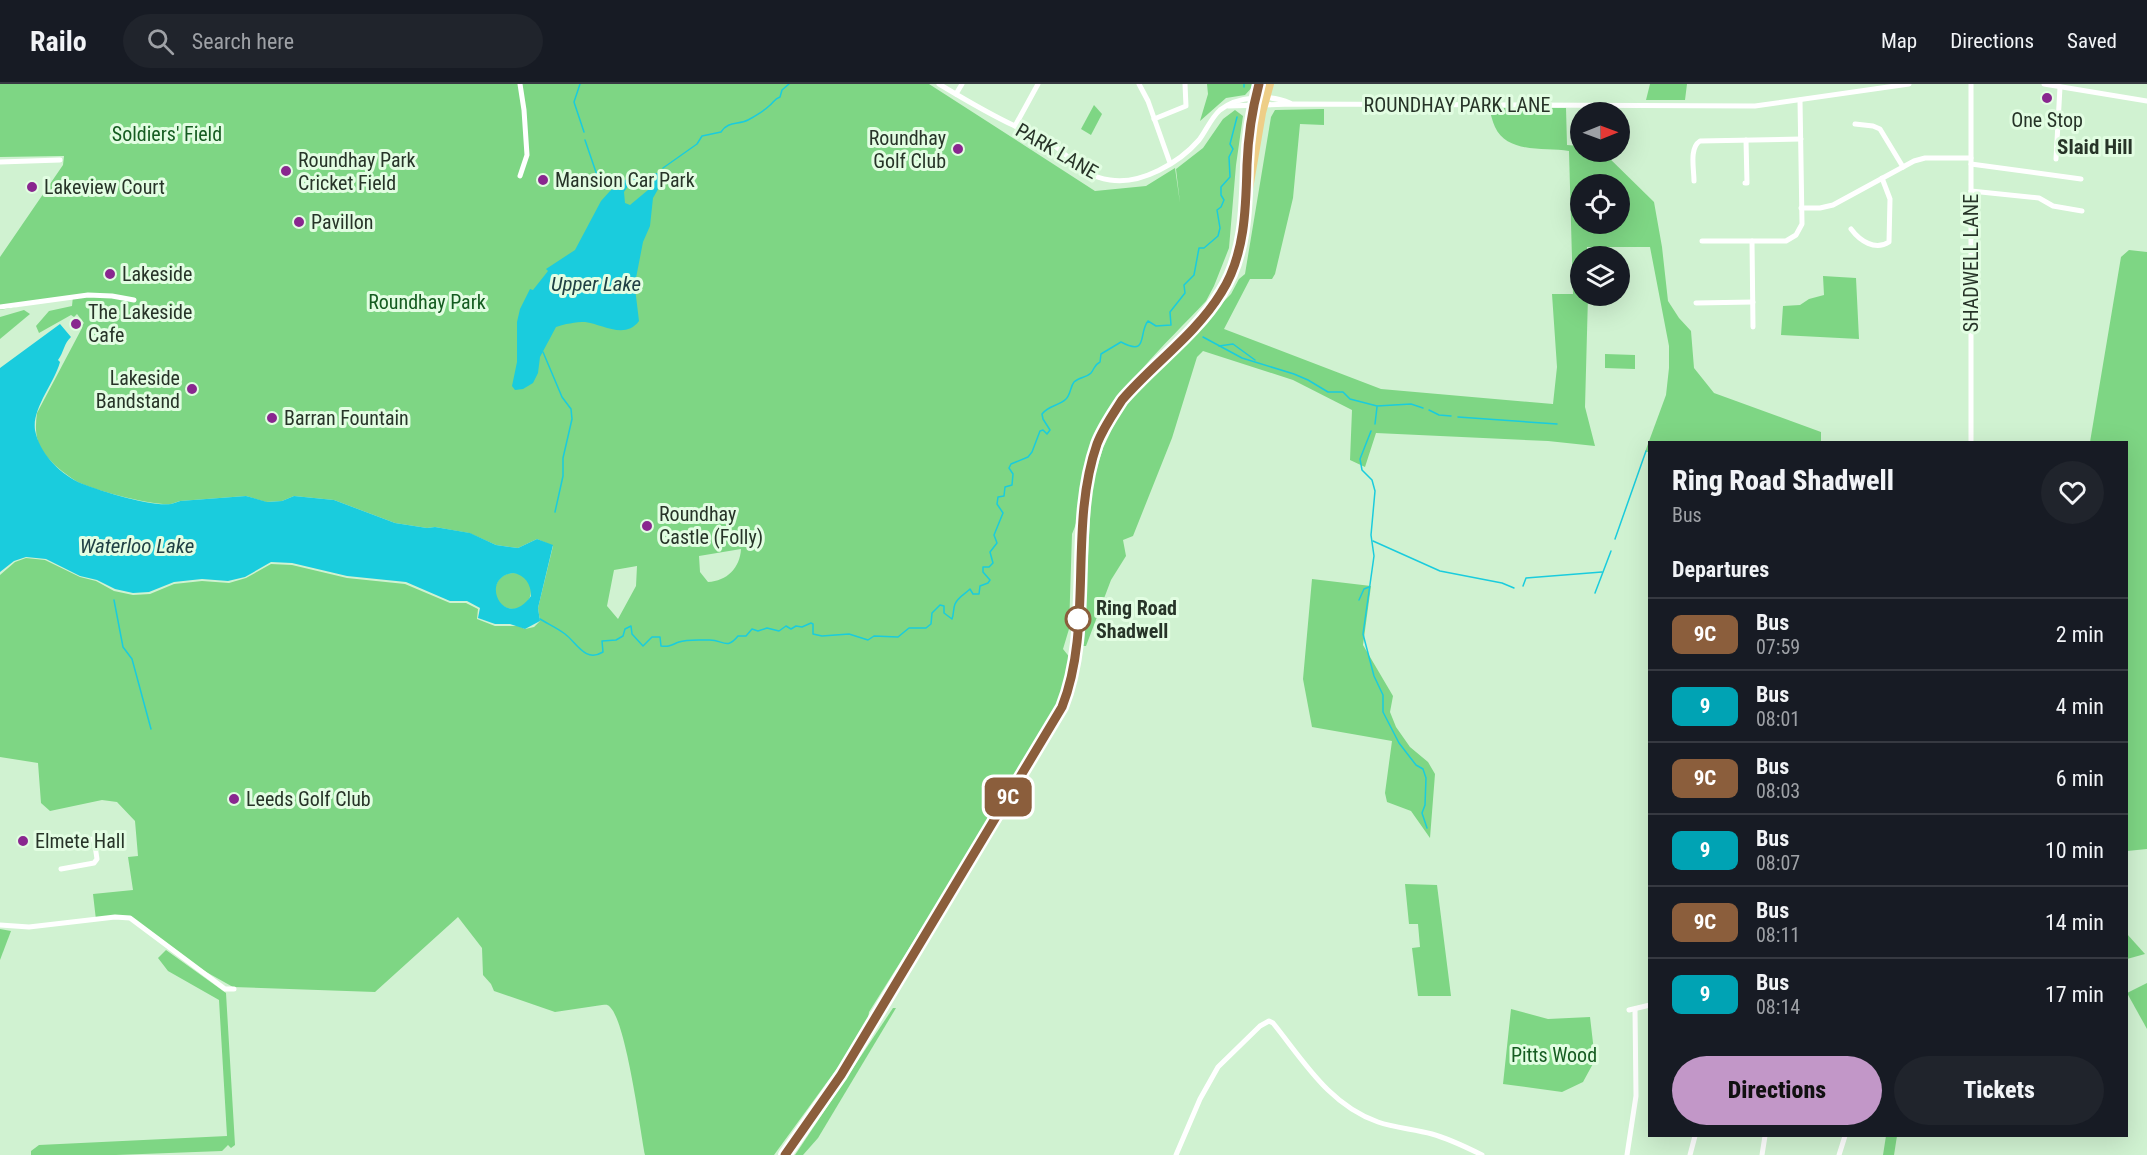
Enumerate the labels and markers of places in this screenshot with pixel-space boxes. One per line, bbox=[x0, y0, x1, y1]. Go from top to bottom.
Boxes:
marker: One Stop bbox=[2040, 91, 2054, 105]
place label: One Stop bbox=[2011, 108, 2083, 132]
place label: Roundhay Golf Club bbox=[869, 126, 946, 173]
marker: Roundhay Golf Club bbox=[951, 142, 965, 156]
place label: Roundhay Park Cricket Field bbox=[298, 148, 416, 195]
marker: Roundhay Park Cricket Field bbox=[279, 164, 293, 178]
place label: Mansion Car Park bbox=[555, 168, 695, 192]
marker: Mansion Car Park bbox=[536, 173, 550, 187]
place label: Lakeview Court bbox=[44, 175, 165, 199]
marker: Lakeview Court bbox=[25, 180, 39, 194]
place label: Pavillon bbox=[311, 210, 373, 234]
marker: Pavillon bbox=[292, 215, 306, 229]
place label: Lakeside bbox=[122, 262, 192, 286]
marker: Lakeside bbox=[103, 267, 117, 281]
place label: The Lakeside Cafe bbox=[88, 300, 192, 347]
marker: The Lakeside Cafe bbox=[69, 317, 83, 331]
place label: Lakeside Bandstand bbox=[96, 366, 180, 413]
marker: Lakeside Bandstand bbox=[185, 382, 199, 396]
place label: Barran Fountain bbox=[284, 406, 409, 430]
marker: Barran Fountain bbox=[265, 411, 279, 425]
place label: Roundhay Castle (Folly) bbox=[659, 502, 763, 549]
marker: Roundhay Castle (Folly) bbox=[640, 519, 654, 533]
place label: Ring Road Shadwell bbox=[1096, 596, 1177, 643]
marker: Ring Road Shadwell bbox=[1065, 606, 1091, 632]
place label: Leeds Golf Club bbox=[246, 787, 371, 811]
marker: Leeds Golf Club bbox=[227, 792, 241, 806]
place label: Elmete Hall bbox=[35, 829, 125, 853]
marker: Elmete Hall bbox=[16, 834, 30, 848]

